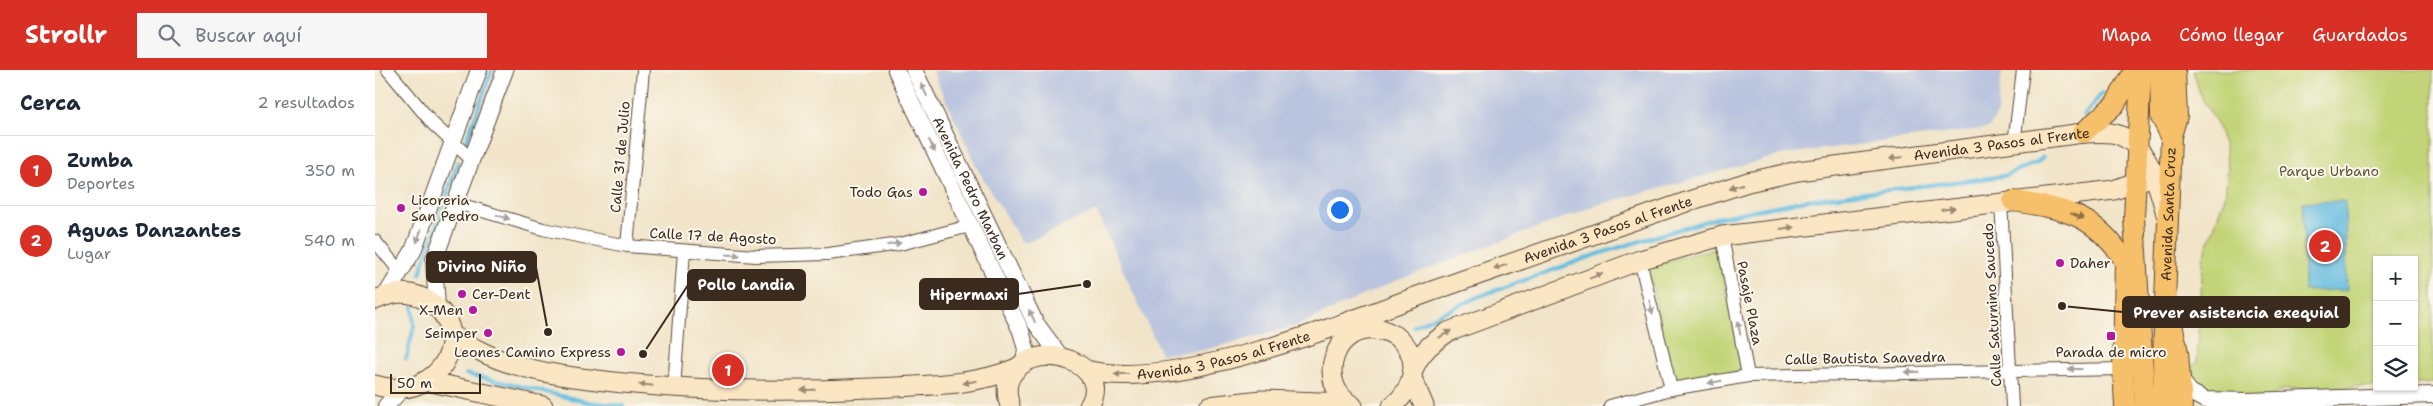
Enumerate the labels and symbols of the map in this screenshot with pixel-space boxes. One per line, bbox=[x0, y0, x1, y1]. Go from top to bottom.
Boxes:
one-way arrow bbox=[920, 83, 928, 98]
street label: Calle 31 de Julio bbox=[606, 100, 634, 214]
street label: Avenida Pedro Marban bbox=[929, 114, 1013, 263]
street label: Avenida 3 Pasos al Frente bbox=[1913, 124, 2090, 164]
one-way arrow bbox=[928, 139, 936, 153]
street label: Avenida Santa Cruz bbox=[2157, 147, 2180, 282]
one-way arrow bbox=[1888, 154, 1904, 162]
park label: Parque Urbano bbox=[2279, 162, 2379, 180]
place label: Todo Gas bbox=[849, 183, 913, 201]
one-way arrow bbox=[1729, 183, 1744, 190]
marker: Todo Gas bbox=[917, 186, 929, 198]
place label: Licoreria San Pedro bbox=[411, 191, 479, 225]
street label: Avenida 3 Pasos al Frente bbox=[1521, 192, 1695, 267]
your location bbox=[1327, 197, 1353, 223]
marker: Licoreria San Pedro bbox=[395, 202, 407, 214]
one-way arrow bbox=[1941, 205, 1957, 213]
one-way arrow bbox=[2070, 212, 2085, 220]
one-way arrow bbox=[495, 213, 510, 221]
street label: Calle Saturnino Saucedo bbox=[1979, 223, 2005, 387]
street label: Calle 17 de Agosto bbox=[649, 224, 777, 248]
one-way arrow bbox=[1779, 224, 1795, 232]
pin: 2 bbox=[2309, 227, 2341, 265]
one-way arrow bbox=[415, 228, 422, 243]
one-way arrow bbox=[887, 240, 903, 248]
one-way arrow bbox=[725, 251, 741, 259]
callout: Divino Niño bbox=[427, 252, 536, 282]
place label: Daher bbox=[2070, 254, 2111, 272]
text: Divino Niño bbox=[437, 257, 527, 277]
marker: Daher bbox=[2054, 257, 2066, 269]
street label: Pasaje Plaza bbox=[1733, 259, 1767, 347]
one-way arrow bbox=[1492, 264, 1507, 272]
callout: Pollo Landia bbox=[688, 270, 805, 300]
one-way arrow bbox=[1589, 272, 1604, 280]
text: Pollo Landia bbox=[698, 275, 795, 295]
callout: Hipermaxi bbox=[920, 279, 1018, 309]
place label: Cer-Dent bbox=[472, 285, 531, 303]
text: Hipermaxi bbox=[930, 285, 1008, 305]
marker: Cer-Dent bbox=[456, 288, 468, 300]
callout: Prever asistencia exequial bbox=[2123, 297, 2349, 327]
one-way arrow bbox=[1648, 300, 1656, 315]
place label: X-Men bbox=[419, 301, 463, 319]
text: Prever asistencia exequial bbox=[2133, 303, 2339, 323]
marker: X-Men bbox=[467, 304, 479, 316]
one-way arrow bbox=[1028, 309, 1036, 323]
one-way arrow bbox=[1735, 320, 1743, 336]
place label: Seimper bbox=[425, 324, 478, 342]
street label: Avenida 3 Pasos al Frente bbox=[1136, 326, 1313, 383]
marker: Seimper bbox=[482, 327, 494, 339]
one-way arrow bbox=[1438, 330, 1451, 339]
marker: Parada de micro bbox=[2105, 330, 2117, 342]
place label: Leones Camino Express bbox=[454, 343, 611, 361]
place label: Parada de micro bbox=[2056, 343, 2166, 361]
marker: Leones Camino Express bbox=[615, 346, 627, 358]
street label: Calle Bautista Saavedra bbox=[1784, 348, 1946, 368]
pin: 1 bbox=[712, 351, 744, 389]
one-way arrow bbox=[2066, 365, 2082, 373]
one-way arrow bbox=[1904, 368, 1920, 376]
one-way arrow bbox=[1112, 370, 1128, 378]
scale bar bbox=[390, 371, 481, 394]
one-way arrow bbox=[962, 378, 978, 386]
one-way arrow bbox=[1707, 378, 1723, 386]
one-way arrow bbox=[638, 381, 654, 389]
one-way arrow bbox=[800, 386, 816, 394]

